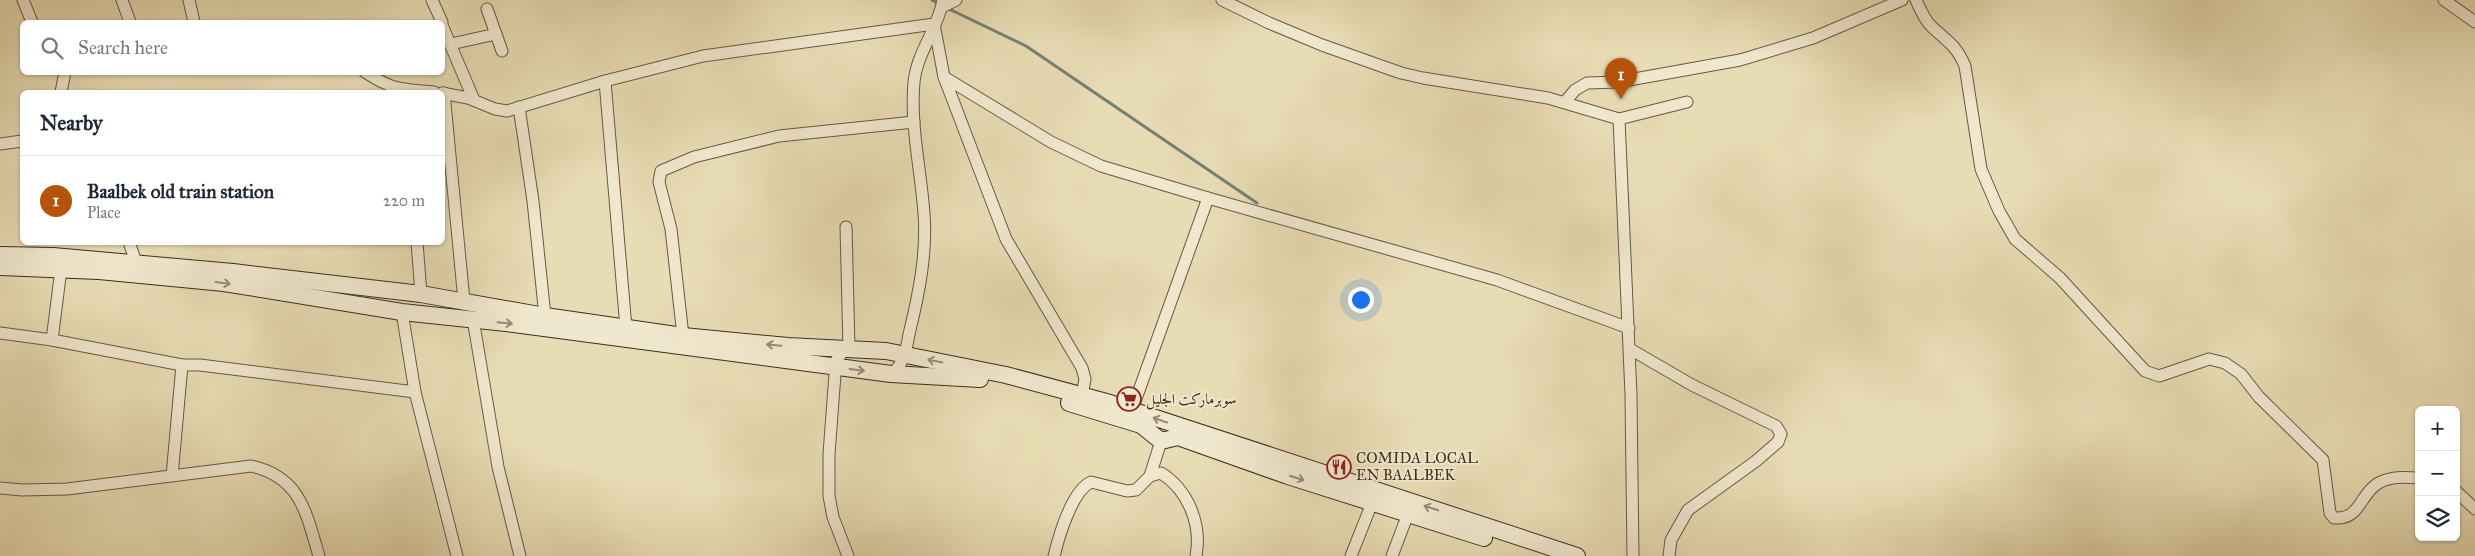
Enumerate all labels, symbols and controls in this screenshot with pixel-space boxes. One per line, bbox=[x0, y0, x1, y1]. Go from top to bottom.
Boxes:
search box bbox=[20, 20, 445, 75]
icon: search bbox=[38, 34, 66, 62]
text: Search here bbox=[78, 36, 168, 59]
pin: 1 bbox=[1605, 58, 1637, 99]
text: Nearby bbox=[40, 110, 103, 136]
text: Baalbek old train station bbox=[87, 180, 274, 203]
text: 1 bbox=[53, 191, 59, 210]
text: 220 m bbox=[383, 191, 425, 210]
text: Place bbox=[87, 203, 121, 222]
one-way arrow bbox=[215, 278, 231, 288]
your location bbox=[1348, 287, 1374, 313]
one-way arrow bbox=[497, 318, 513, 327]
one-way arrow bbox=[766, 340, 782, 350]
one-way arrow bbox=[928, 356, 944, 365]
one-way arrow bbox=[848, 365, 864, 375]
supermarket icon: سوبرماركت الجليل bbox=[1116, 386, 1142, 412]
place label: سوبرماركت الجليل bbox=[1146, 390, 1237, 410]
map controls bbox=[2415, 406, 2460, 541]
button: + bbox=[2415, 406, 2460, 451]
one-way arrow bbox=[1153, 415, 1168, 424]
place label: COMIDA LOCAL EN BAALBEK bbox=[1356, 449, 1478, 484]
button: − bbox=[2415, 451, 2460, 496]
restaurant icon: COMIDA LOCAL EN BAALBEK bbox=[1326, 454, 1352, 480]
one-way arrow bbox=[1289, 474, 1305, 484]
button: layers bbox=[2415, 496, 2460, 541]
one-way arrow bbox=[1423, 503, 1439, 513]

